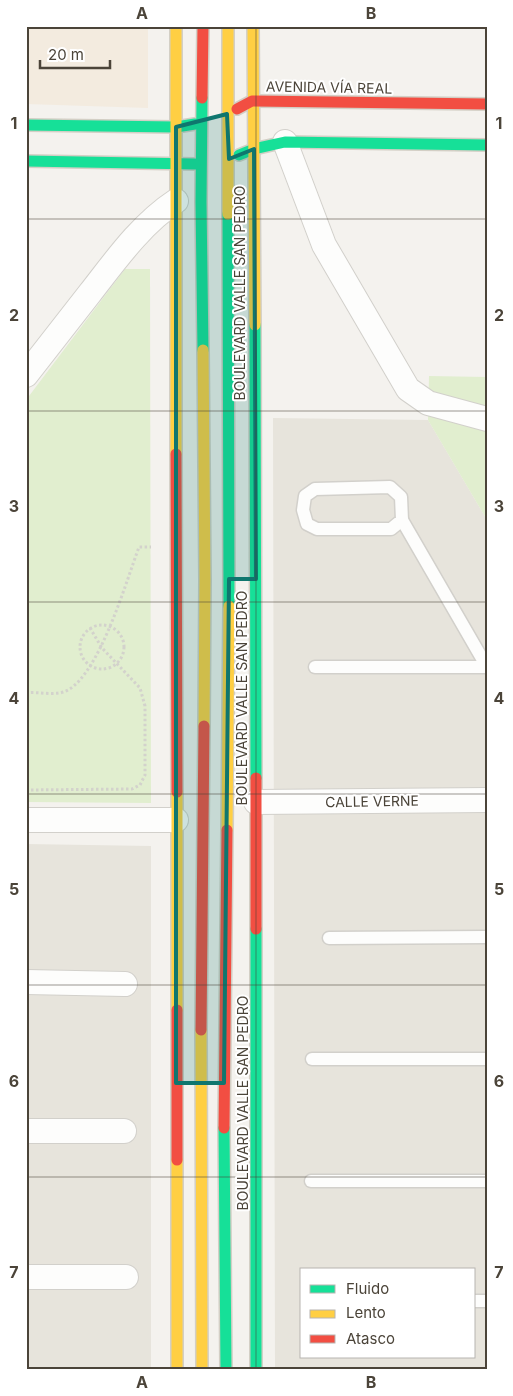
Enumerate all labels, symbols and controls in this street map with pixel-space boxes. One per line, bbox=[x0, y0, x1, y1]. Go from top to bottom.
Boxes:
text: A bbox=[136, 3, 148, 23]
text: B bbox=[366, 3, 376, 23]
scale bar bbox=[40, 38, 110, 70]
text: 20 m bbox=[48, 45, 84, 64]
street label: AVENIDA VÍA REAL bbox=[266, 77, 392, 97]
text: 1 bbox=[11, 113, 17, 133]
text: 1 bbox=[496, 113, 502, 133]
street label: BOULEVARD VALLE SAN PEDRO bbox=[231, 186, 248, 400]
text: 2 bbox=[9, 305, 19, 325]
text: 2 bbox=[494, 305, 504, 325]
text: 3 bbox=[9, 496, 19, 516]
text: 3 bbox=[494, 496, 504, 516]
street label: BOULEVARD VALLE SAN PEDRO bbox=[233, 591, 250, 805]
text: 4 bbox=[9, 688, 20, 708]
text: 4 bbox=[494, 688, 505, 708]
street label: CALLE VERNE bbox=[325, 792, 419, 810]
text: 5 bbox=[9, 879, 19, 899]
text: 5 bbox=[494, 879, 504, 899]
street label: BOULEVARD VALLE SAN PEDRO bbox=[234, 996, 251, 1210]
text: 6 bbox=[9, 1071, 19, 1091]
text: 6 bbox=[494, 1071, 504, 1091]
text: 7 bbox=[9, 1262, 19, 1282]
text: 7 bbox=[494, 1262, 504, 1282]
legend bbox=[300, 1268, 476, 1358]
text: Fluido bbox=[346, 1279, 389, 1298]
text: Lento bbox=[346, 1303, 386, 1322]
text: Atasco bbox=[346, 1329, 395, 1348]
text: A bbox=[136, 1372, 148, 1392]
text: B bbox=[366, 1372, 376, 1392]

